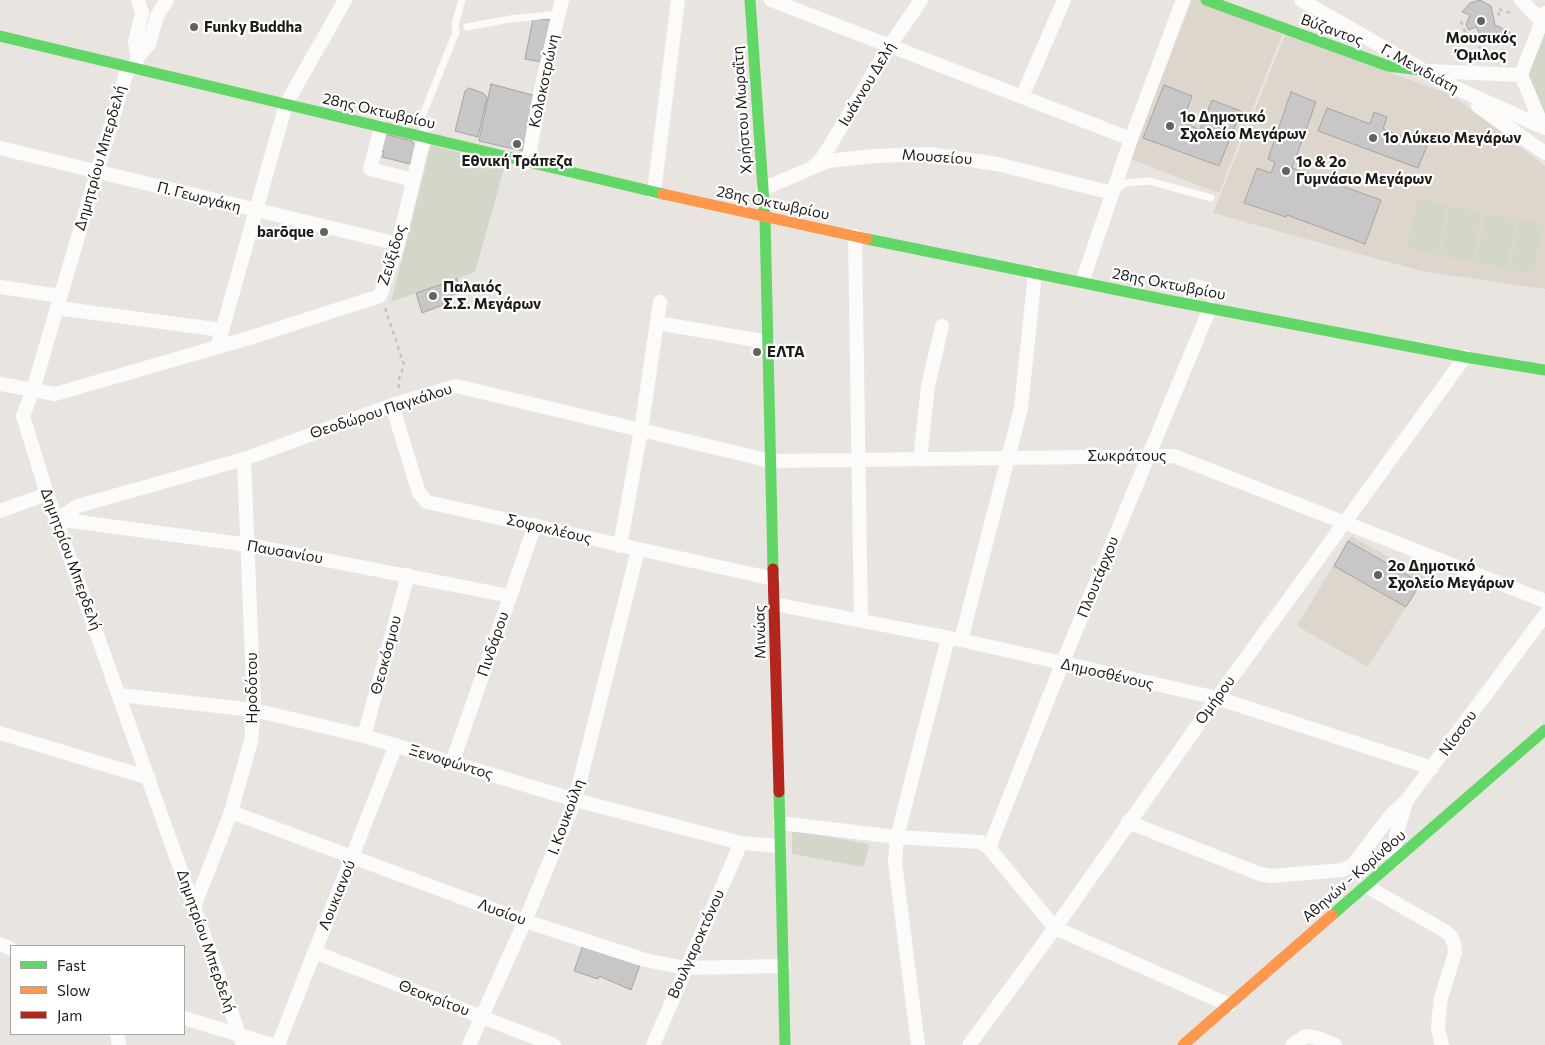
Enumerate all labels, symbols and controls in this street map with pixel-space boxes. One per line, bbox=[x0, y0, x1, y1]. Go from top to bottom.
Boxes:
street label: Βύζαντος bbox=[1298, 10, 1366, 50]
marker: Μουσικός Όμιλος bbox=[1475, 15, 1487, 27]
place label: Funky Buddha bbox=[204, 18, 302, 36]
marker: Funky Buddha bbox=[188, 21, 200, 33]
place label: Μουσικός Όμιλος bbox=[1446, 29, 1516, 64]
street label: Κολοκοτρώνη bbox=[525, 33, 563, 129]
street label: Ιωάννου Δελή bbox=[835, 39, 899, 129]
street label: Γ. Μενιδιάτη bbox=[1378, 40, 1462, 98]
street label: Χρήστου Μωραΐτη bbox=[729, 45, 755, 175]
street label: Δημητρίου Μπερδελή bbox=[71, 83, 129, 233]
street label: 28ης Οκτωβρίου bbox=[321, 89, 437, 133]
place label: 1ο Δημοτικό Σχολείο Μεγάρων bbox=[1180, 108, 1306, 143]
marker: 1ο Δημοτικό Σχολείο Μεγάρων bbox=[1164, 120, 1176, 132]
place label: 1ο Λύκειο Μεγάρων bbox=[1383, 129, 1521, 147]
marker: 1ο Λύκειο Μεγάρων bbox=[1367, 132, 1379, 144]
marker: Εθνική Τράπεζα bbox=[511, 138, 523, 150]
street label: Μουσείου bbox=[901, 146, 973, 168]
place label: Εθνική Τράπεζα bbox=[461, 152, 573, 170]
place label: 1ο & 2ο Γυμνάσιο Μεγάρων bbox=[1296, 153, 1432, 188]
marker: 1ο & 2ο Γυμνάσιο Μεγάρων bbox=[1280, 165, 1292, 177]
street label: Π. Γεωργάκη bbox=[155, 178, 243, 216]
street label: 28ης Οκτωβρίου bbox=[715, 182, 831, 224]
street label: Ζεύξιδος bbox=[374, 222, 410, 288]
place label: barōque bbox=[257, 223, 314, 241]
marker: barōque bbox=[318, 226, 330, 238]
street label: 28ης Οκτωβρίου bbox=[1111, 264, 1227, 304]
place label: Παλαιός Σ.Σ. Μεγάρων bbox=[443, 278, 541, 313]
marker: Παλαιός Σ.Σ. Μεγάρων bbox=[427, 290, 439, 302]
place label: ΕΛΤΑ bbox=[767, 343, 805, 361]
marker: ΕΛΤΑ bbox=[751, 346, 763, 358]
street label: Θεοδώρου Παγκάλου bbox=[308, 380, 454, 442]
street label: Σωκράτους bbox=[1087, 447, 1167, 465]
street label: Δημητρίου Μπερδελή bbox=[37, 485, 105, 633]
street label: Σοφοκλέους bbox=[505, 510, 593, 548]
street label: Πλουτάρχου bbox=[1073, 534, 1123, 620]
street label: Παυσανίου bbox=[246, 536, 324, 568]
place label: 2ο Δημοτικό Σχολείο Μεγάρων bbox=[1388, 557, 1514, 592]
marker: 2ο Δημοτικό Σχολείο Μεγάρων bbox=[1372, 569, 1384, 581]
street label: Μινώας bbox=[751, 605, 769, 659]
street label: Πινδάρου bbox=[474, 609, 512, 679]
street label: Θεοκόσμου bbox=[367, 614, 405, 696]
street label: Ηροδότου bbox=[243, 652, 261, 724]
street label: Δημοσθένους bbox=[1059, 655, 1155, 693]
street label: Ομήρου bbox=[1191, 672, 1239, 728]
street label: Νίσσου bbox=[1435, 707, 1481, 759]
street label: Ξενοφώντος bbox=[407, 741, 495, 783]
street label: Ι. Κουκούλη bbox=[544, 777, 588, 857]
street label: Αθηνών - Κορίνθου bbox=[1299, 826, 1409, 926]
street label: Λουκιανού bbox=[315, 857, 359, 933]
street label: Δημητρίου Μπερδελή bbox=[173, 867, 239, 1015]
street label: Βουλγαροκτόνου bbox=[664, 887, 728, 1001]
street label: Λυσίου bbox=[475, 895, 529, 929]
legend bbox=[10, 945, 185, 1035]
text: Fast bbox=[57, 956, 86, 974]
street label: Θεοκρίτου bbox=[396, 976, 472, 1020]
text: Slow bbox=[57, 981, 90, 999]
text: Jam bbox=[57, 1006, 82, 1024]

